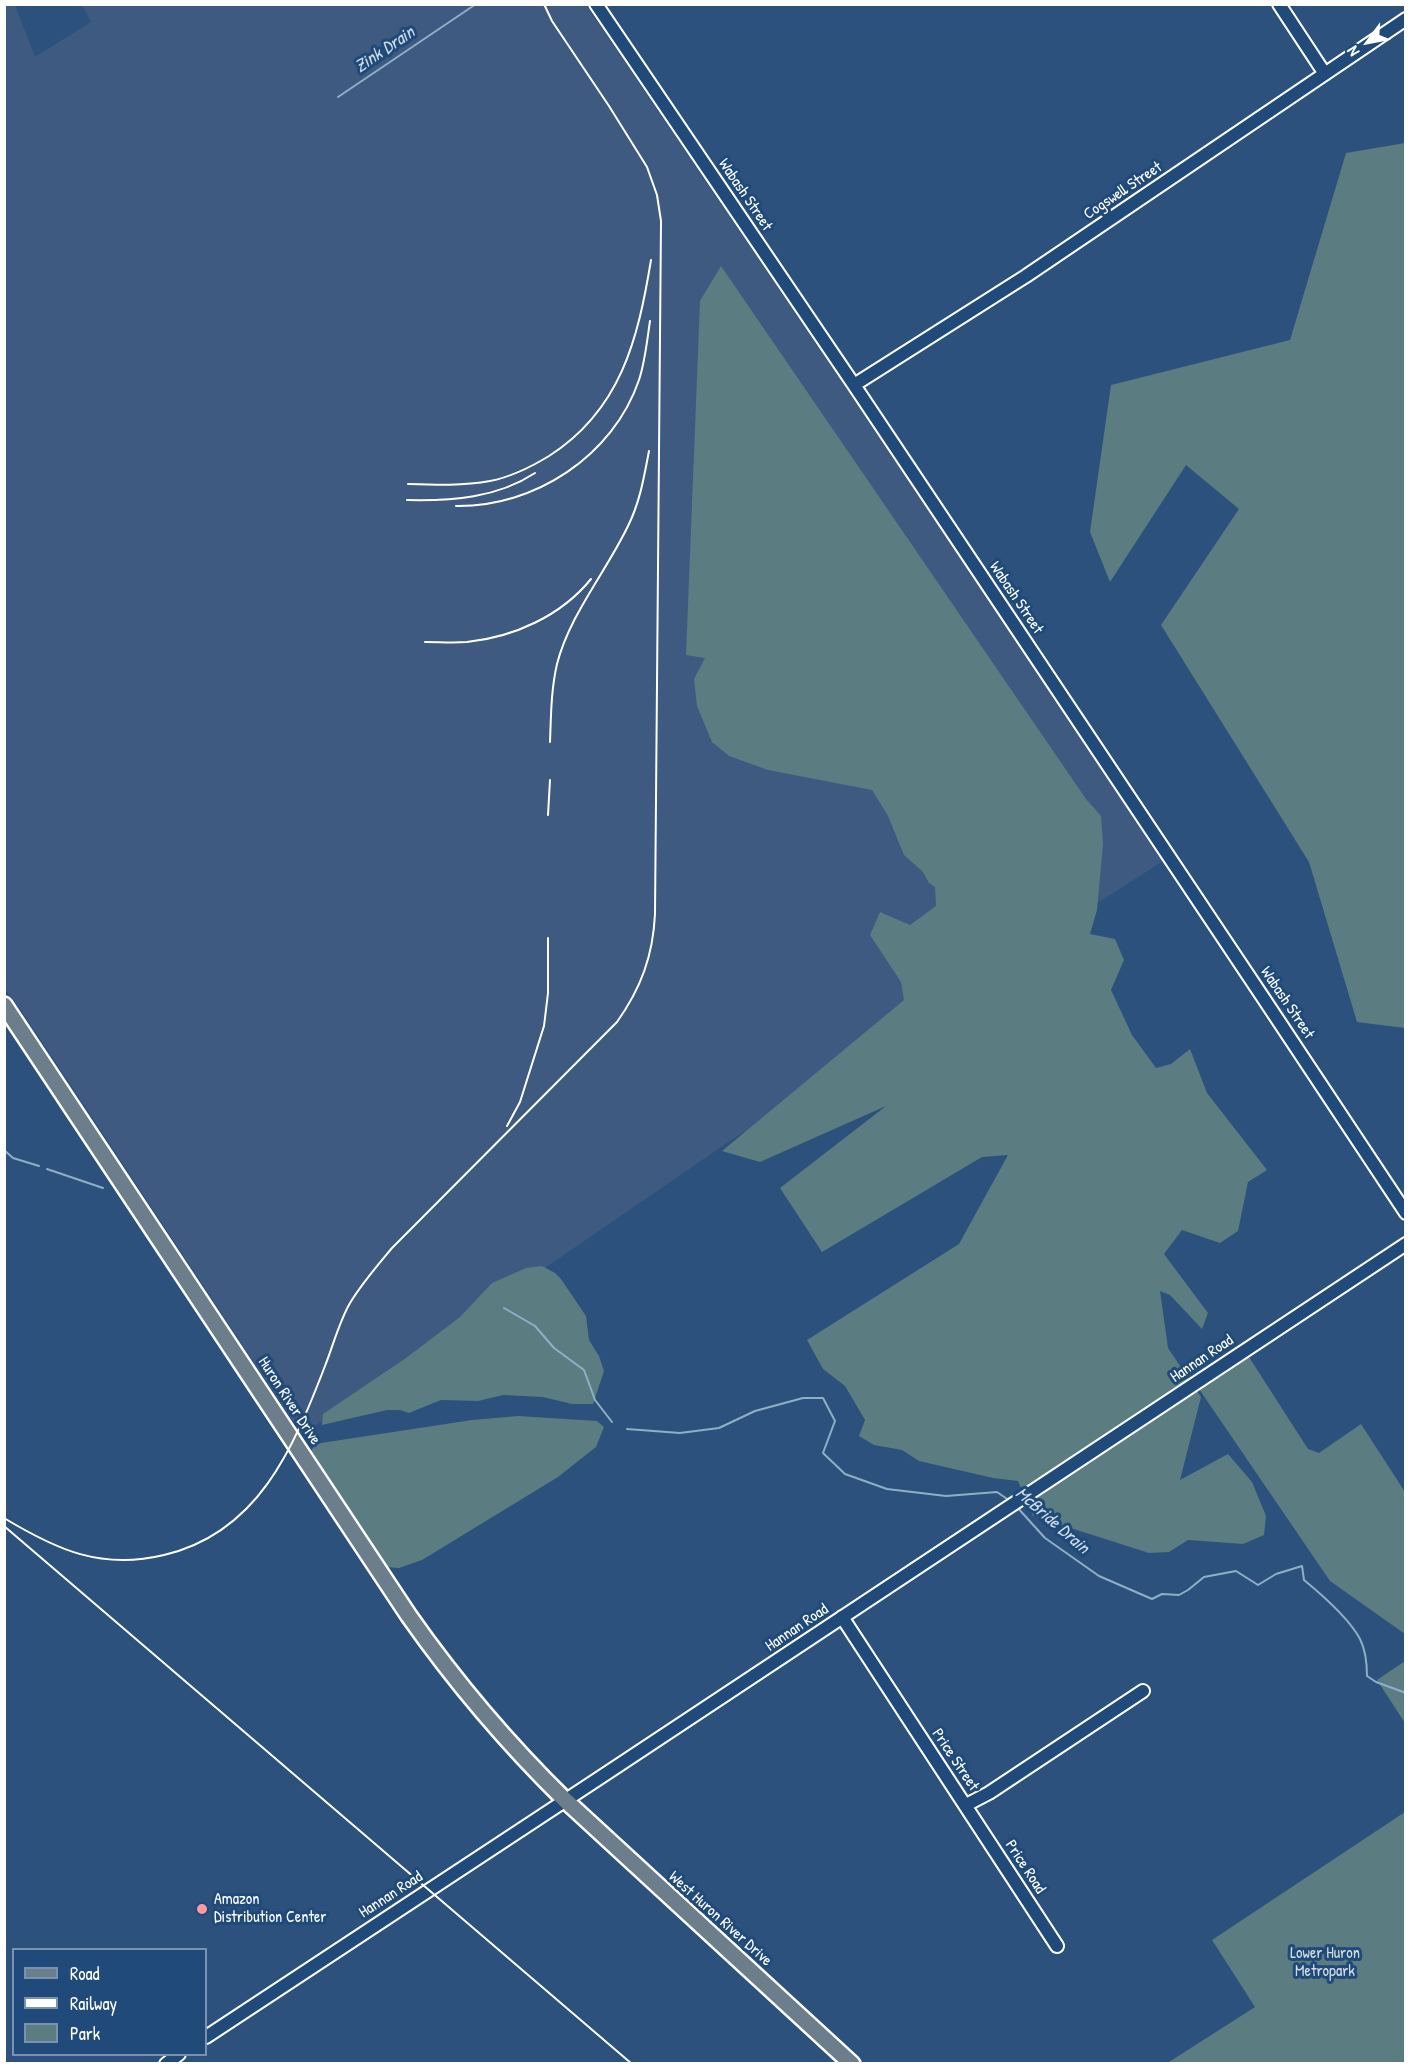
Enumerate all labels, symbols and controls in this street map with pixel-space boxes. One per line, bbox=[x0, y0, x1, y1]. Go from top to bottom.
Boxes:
north arrow bbox=[1338, 12, 1398, 72]
water label: Zink Drain bbox=[351, 22, 419, 78]
text: N bbox=[1341, 42, 1364, 61]
street label: Wabash Street bbox=[714, 155, 776, 235]
street label: Cogswell Street bbox=[1080, 158, 1166, 224]
street label: Wabash Street bbox=[985, 558, 1047, 638]
street label: Wabash Street bbox=[1256, 963, 1318, 1043]
street label: Hannan Road bbox=[1167, 1331, 1237, 1387]
street label: Huron River Drive bbox=[253, 1353, 325, 1449]
water label: McBride Drain bbox=[1011, 1483, 1093, 1559]
street label: Hannan Road bbox=[762, 1600, 832, 1656]
street label: Price Street bbox=[927, 1725, 983, 1795]
street label: Price Road bbox=[1001, 1837, 1049, 1897]
street label: Hannan Road bbox=[356, 1867, 426, 1923]
street label: West Huron River Drive bbox=[664, 1868, 776, 1970]
place label: Amazon Distribution Center bbox=[214, 1890, 326, 1928]
marker: Amazon Distribution Center bbox=[195, 1902, 209, 1916]
park label: Lower Huron Metropark bbox=[1290, 1944, 1360, 1982]
legend bbox=[12, 1948, 207, 2056]
text: Road bbox=[70, 1961, 100, 1986]
text: Railway bbox=[70, 1991, 117, 2016]
text: Park bbox=[70, 2021, 100, 2046]

